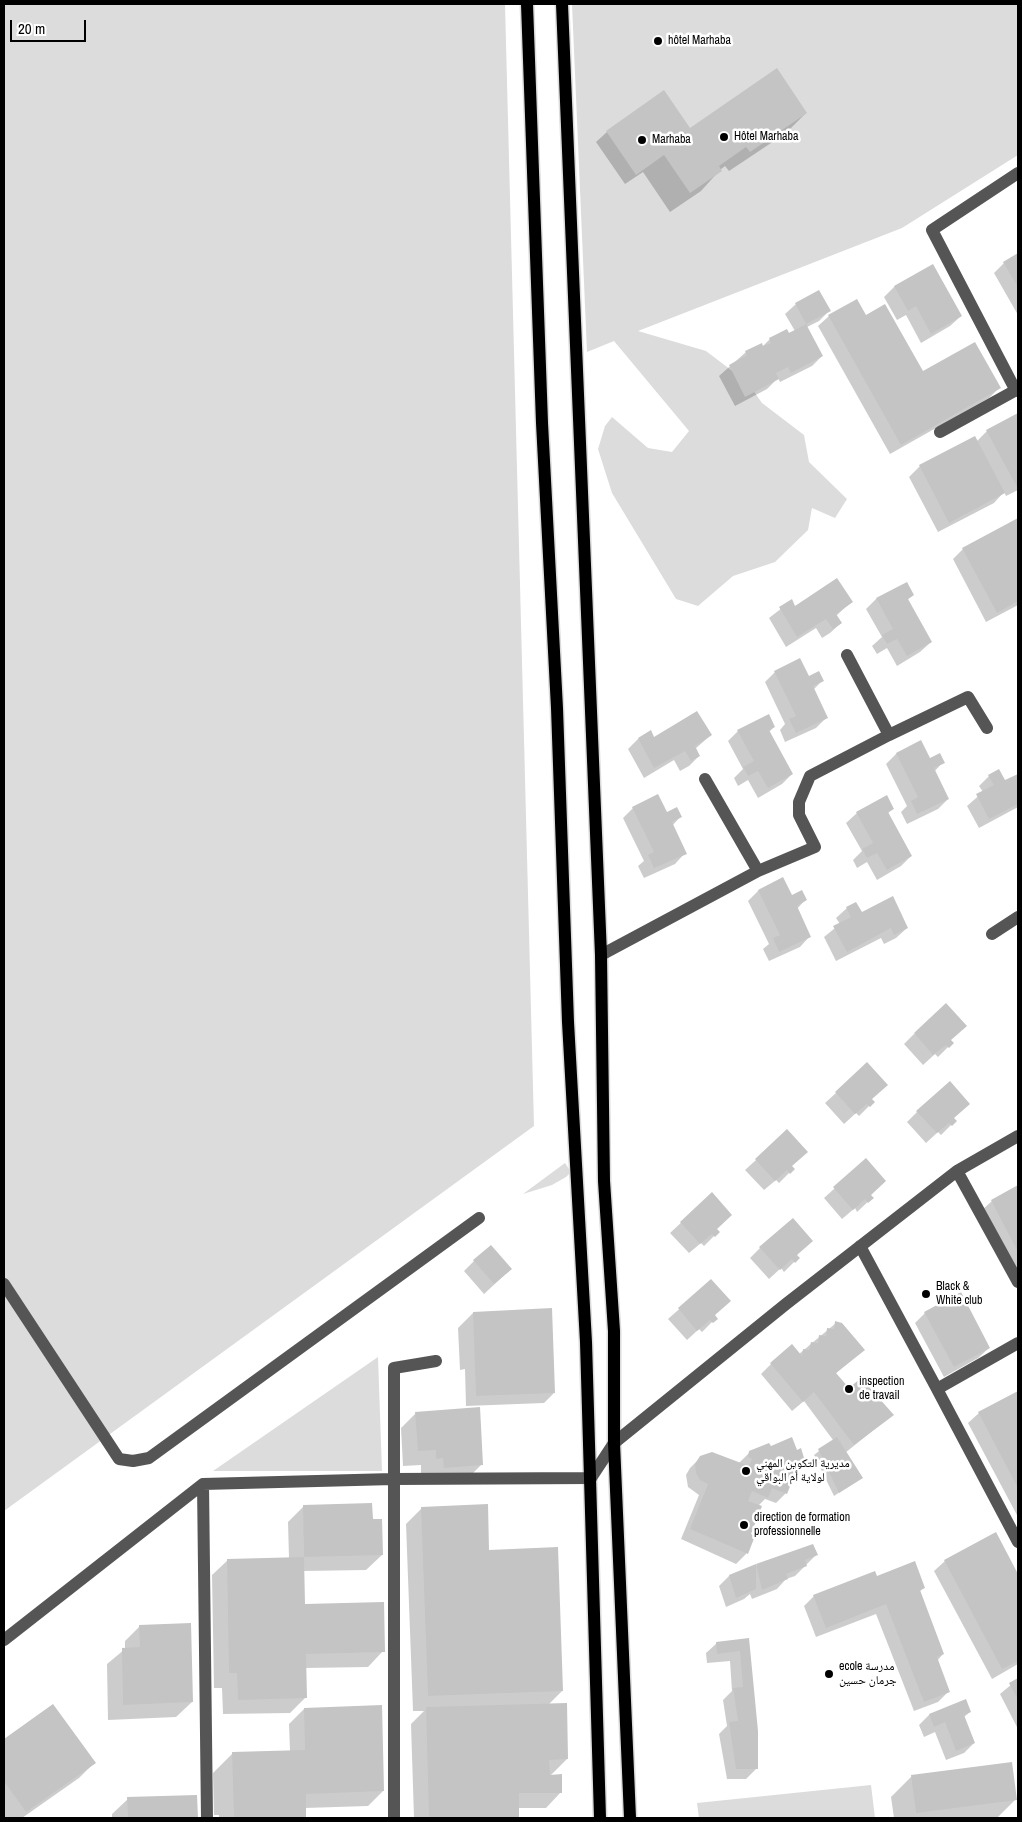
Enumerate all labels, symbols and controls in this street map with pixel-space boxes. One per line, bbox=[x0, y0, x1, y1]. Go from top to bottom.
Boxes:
scale bar bbox=[12, 10, 89, 42]
text: 20 m bbox=[18, 18, 45, 39]
place label: hôtel Marhaba bbox=[668, 34, 731, 48]
marker: hôtel Marhaba bbox=[652, 35, 664, 47]
place label: Hôtel Marhaba bbox=[734, 130, 799, 144]
marker: Hôtel Marhaba bbox=[718, 131, 730, 143]
place label: Marhaba bbox=[652, 133, 691, 147]
marker: Marhaba bbox=[636, 134, 648, 146]
place label: Black & White club bbox=[936, 1280, 982, 1308]
marker: Black & White club bbox=[920, 1288, 932, 1300]
place label: inspection de travail bbox=[859, 1375, 904, 1403]
marker: inspection de travail bbox=[843, 1383, 855, 1395]
place label: مديرية التكوين المهني لولاية أم البواقي bbox=[756, 1457, 850, 1485]
marker: مديرية التكوين المهني لولاية أم البواقي bbox=[740, 1465, 752, 1477]
place label: direction de formation professionnelle bbox=[754, 1511, 850, 1539]
marker: direction de formation professionnelle bbox=[738, 1519, 750, 1531]
place label: ecole مدرسة جرمان حسين bbox=[839, 1660, 897, 1688]
marker: ecole مدرسة جرمان حسين bbox=[823, 1668, 835, 1680]

